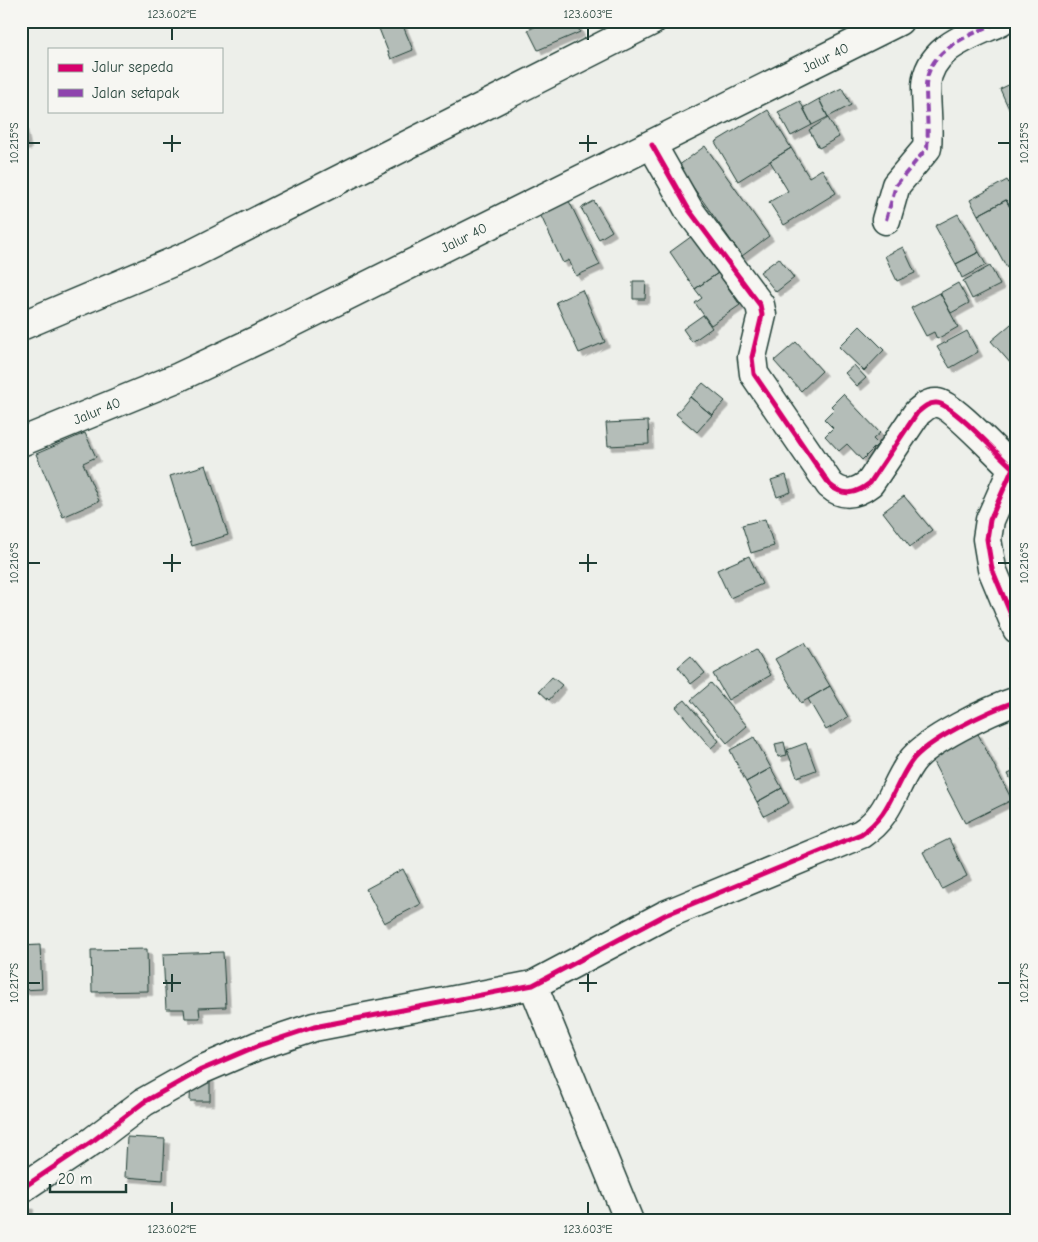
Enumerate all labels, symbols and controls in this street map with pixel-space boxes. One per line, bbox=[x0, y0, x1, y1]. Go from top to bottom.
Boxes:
text: 123.602°E bbox=[147, 7, 197, 21]
text: 123.603°E bbox=[563, 7, 613, 21]
street label: Jalur 40 bbox=[800, 39, 851, 76]
legend bbox=[48, 48, 222, 112]
text: Jalur sepeda bbox=[92, 58, 173, 76]
text: Jalan setapak bbox=[92, 84, 180, 102]
text: 10.215°S bbox=[7, 122, 21, 164]
text: 10.215°S bbox=[1017, 122, 1031, 164]
street label: Jalur 40 bbox=[438, 219, 490, 256]
street label: Jalur 40 bbox=[71, 394, 123, 428]
text: 10.216°S bbox=[7, 542, 21, 584]
text: 10.216°S bbox=[1017, 542, 1031, 584]
text: 10.217°S bbox=[7, 963, 21, 1003]
text: 10.217°S bbox=[1017, 963, 1031, 1003]
scale bar bbox=[50, 1162, 126, 1194]
text: 20 m bbox=[58, 1170, 92, 1188]
text: 123.602°E bbox=[147, 1222, 197, 1236]
text: 123.603°E bbox=[563, 1222, 613, 1236]

